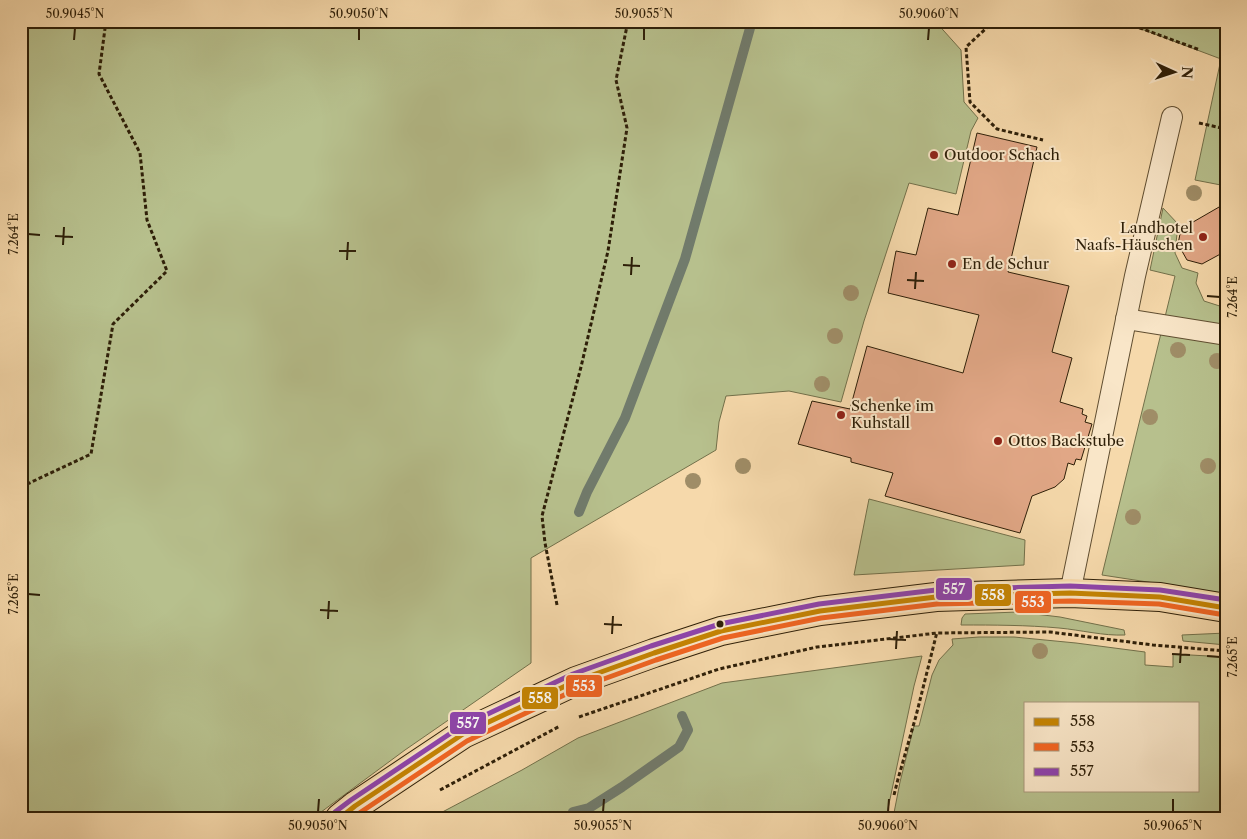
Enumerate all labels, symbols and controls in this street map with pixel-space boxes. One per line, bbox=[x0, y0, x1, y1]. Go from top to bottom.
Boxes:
text: 50.9045°N bbox=[46, 6, 104, 21]
text: 50.9050°N bbox=[329, 6, 389, 21]
text: 50.9055°N bbox=[615, 6, 673, 21]
text: 50.9060°N bbox=[899, 6, 959, 21]
north arrow bbox=[1150, 48, 1200, 98]
text: N bbox=[1178, 66, 1196, 79]
place label: Outdoor Schach bbox=[944, 145, 1061, 164]
marker: Outdoor Schach bbox=[928, 149, 940, 161]
text: 7.264°E bbox=[6, 213, 21, 255]
place label: Landhotel Naafs-Häuschen bbox=[1075, 218, 1194, 254]
marker: Landhotel Naafs-Häuschen bbox=[1197, 231, 1209, 243]
place label: En de Schur bbox=[962, 254, 1050, 273]
marker: En de Schur bbox=[946, 258, 958, 270]
text: 7.264°E bbox=[1225, 276, 1240, 318]
place label: Schenke im Kuhstall bbox=[851, 396, 934, 432]
marker: Schenke im Kuhstall bbox=[835, 409, 847, 421]
place label: Ottos Backstube bbox=[1008, 431, 1124, 450]
marker: Ottos Backstube bbox=[992, 435, 1004, 447]
text: 7.265°E bbox=[6, 573, 21, 615]
line badge: 557 bbox=[935, 577, 973, 601]
text: 557 bbox=[943, 580, 966, 598]
line badge: 558 bbox=[974, 583, 1012, 607]
text: 558 bbox=[981, 586, 1005, 604]
line badge: 553 bbox=[1014, 590, 1052, 614]
text: 553 bbox=[1021, 593, 1045, 611]
unlabelled marker bbox=[715, 619, 725, 629]
text: 7.265°E bbox=[1225, 636, 1240, 678]
line badge: 553 bbox=[565, 674, 603, 698]
text: 553 bbox=[572, 677, 596, 695]
line badge: 558 bbox=[521, 686, 559, 710]
text: 558 bbox=[528, 689, 552, 707]
legend bbox=[1024, 702, 1200, 792]
line badge: 557 bbox=[449, 711, 487, 735]
text: 558 bbox=[1070, 711, 1095, 730]
text: 557 bbox=[457, 714, 480, 732]
text: 553 bbox=[1070, 737, 1095, 756]
text: 557 bbox=[1070, 761, 1094, 780]
text: 50.9050°N bbox=[288, 818, 348, 833]
text: 50.9055°N bbox=[574, 818, 632, 833]
text: 50.9060°N bbox=[858, 818, 918, 833]
text: 50.9065°N bbox=[1144, 818, 1203, 833]

